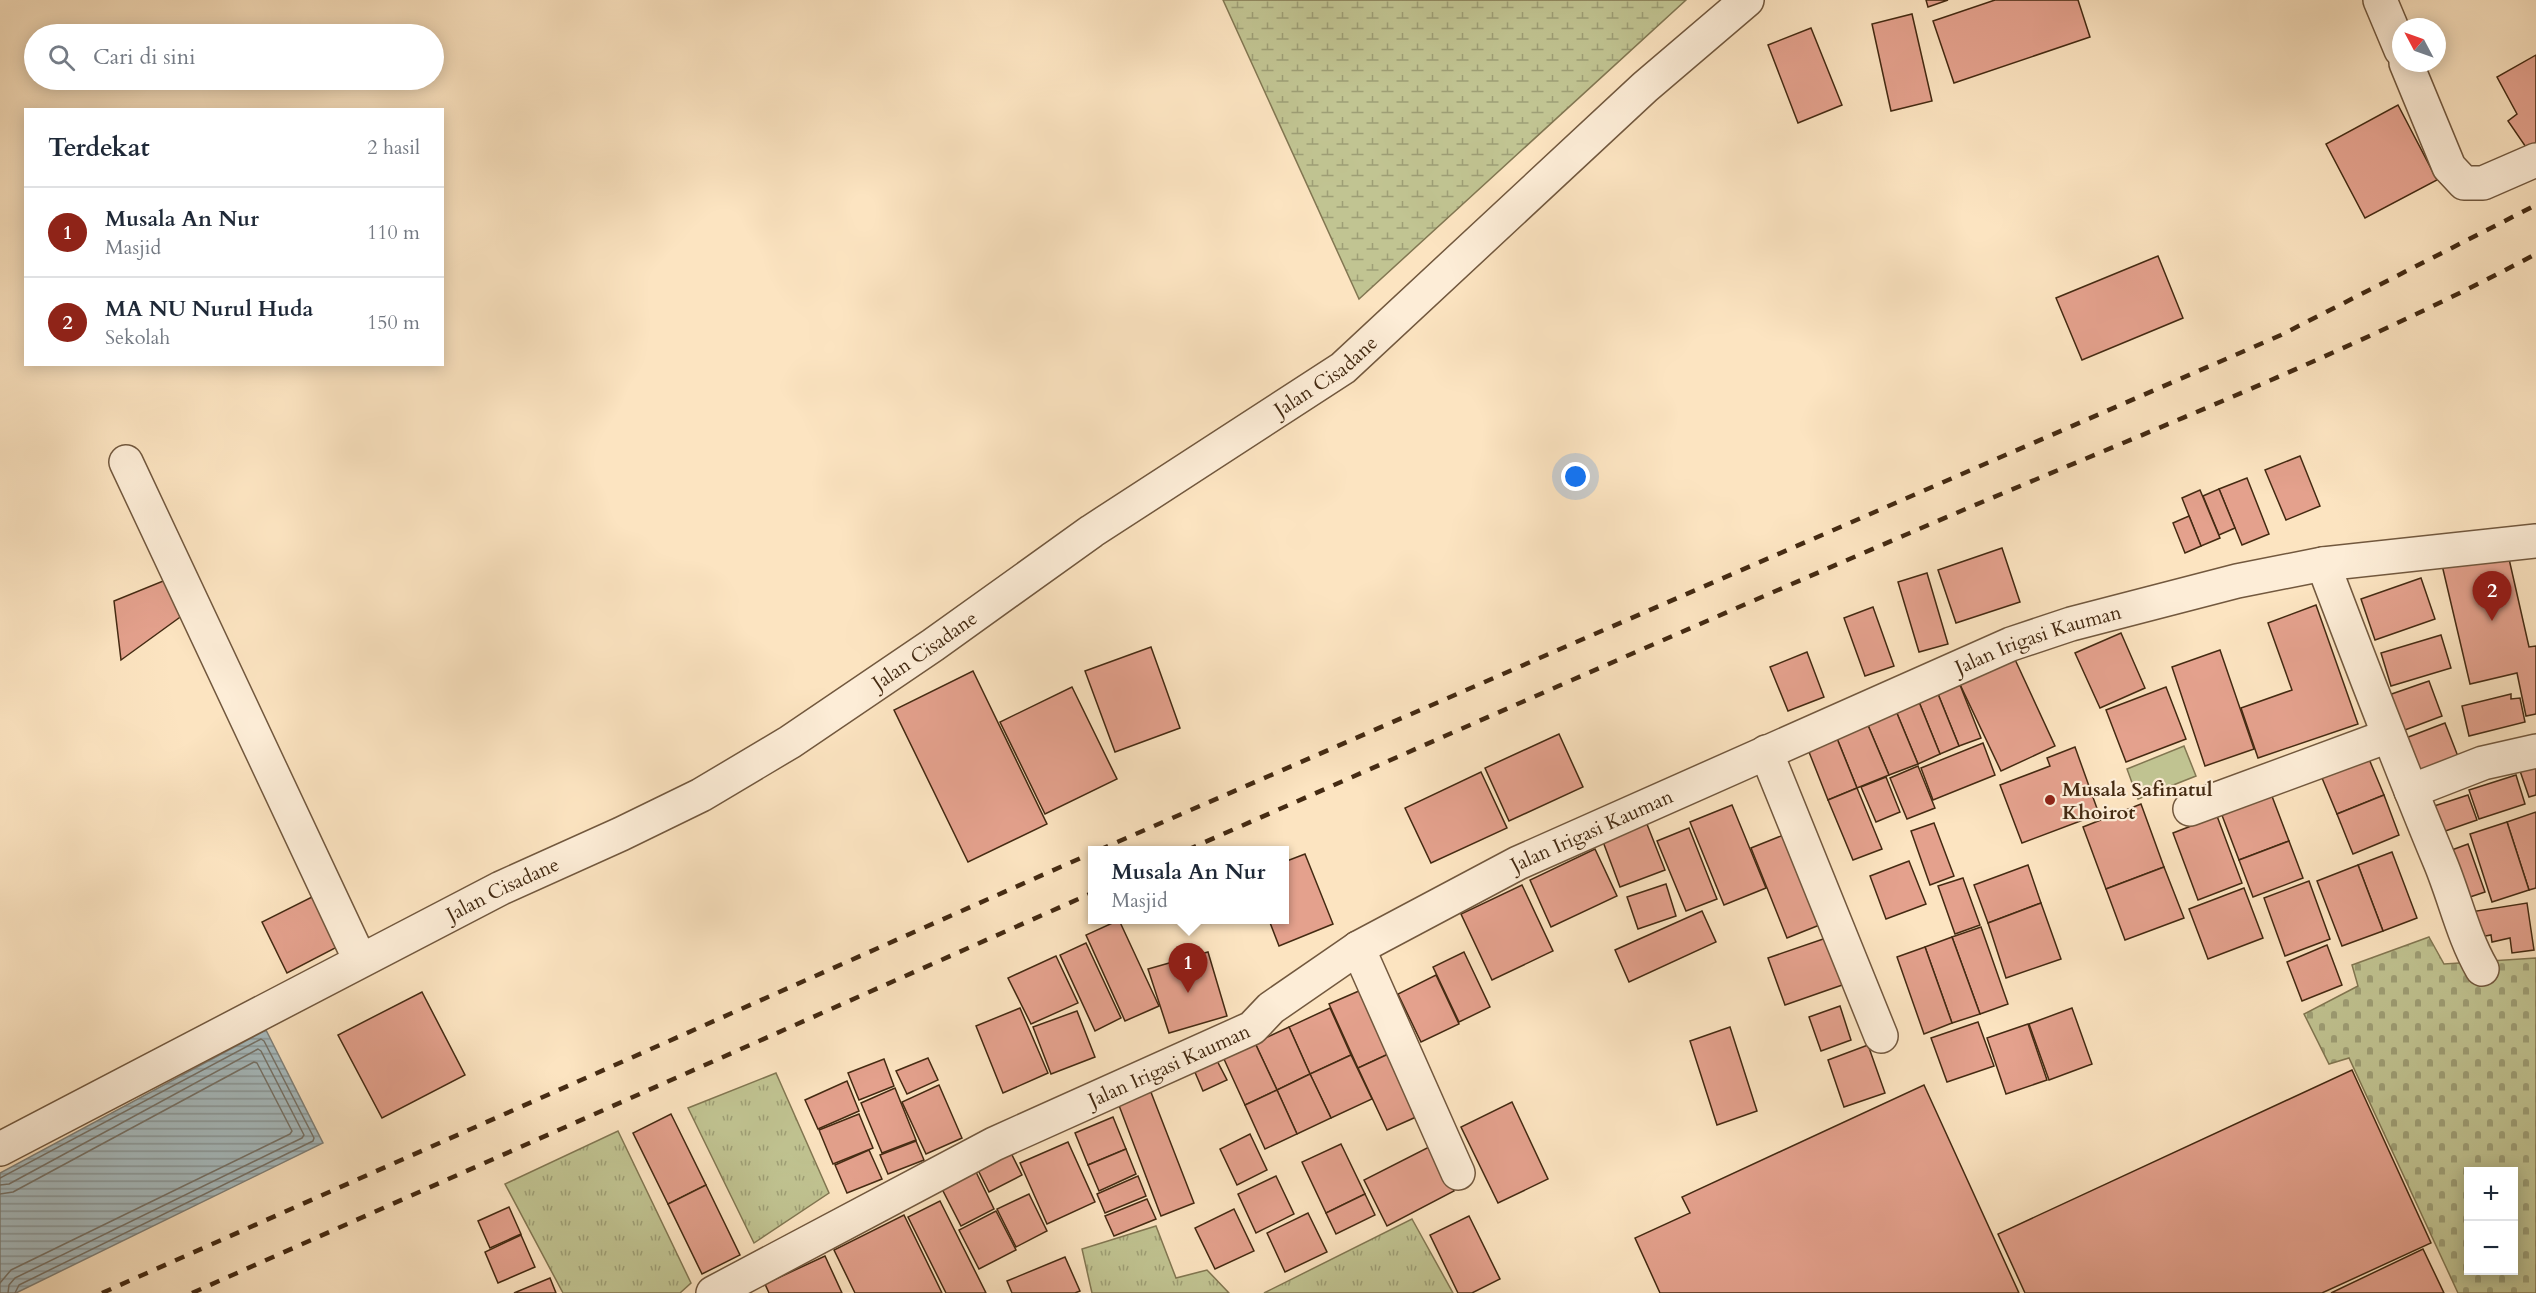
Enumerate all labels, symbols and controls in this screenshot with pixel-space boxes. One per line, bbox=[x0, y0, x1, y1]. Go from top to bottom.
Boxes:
north arrow bbox=[2392, 18, 2446, 72]
search box bbox=[24, 24, 444, 90]
icon: search bbox=[45, 41, 78, 74]
text: Cari di sini bbox=[93, 42, 196, 72]
text: Terdekat bbox=[48, 130, 150, 165]
text: 2 hasil bbox=[367, 134, 420, 161]
text: Musala An Nur bbox=[105, 204, 259, 234]
text: 1 bbox=[62, 219, 73, 246]
text: 110 m bbox=[367, 219, 420, 246]
text: Masjid bbox=[105, 234, 161, 261]
text: MA NU Nurul Huda bbox=[105, 294, 314, 324]
text: 2 bbox=[62, 309, 73, 336]
text: 150 m bbox=[367, 309, 420, 336]
text: Sekolah bbox=[105, 324, 170, 351]
street label: Jalan Cisadane bbox=[1266, 330, 1383, 425]
your location bbox=[1561, 462, 1590, 491]
pin: 2 bbox=[2472, 572, 2512, 621]
street label: Jalan Irigasi Kauman bbox=[1948, 598, 2125, 682]
street label: Jalan Cisadane bbox=[865, 605, 983, 698]
place label: Musala Safinatul Khoirot bbox=[2062, 776, 2213, 826]
street label: Jalan Irigasi Kauman bbox=[1503, 783, 1678, 880]
marker: Musala Safinatul Khoirot bbox=[2043, 793, 2057, 807]
popup bbox=[1088, 846, 1289, 924]
street label: Jalan Cisadane bbox=[439, 851, 563, 929]
text: Musala An Nur bbox=[1112, 857, 1265, 887]
text: Masjid bbox=[1112, 887, 1168, 914]
pin: 1 bbox=[1168, 944, 1208, 993]
street label: Jalan Irigasi Kauman bbox=[1081, 1017, 1255, 1115]
map controls bbox=[2464, 1167, 2518, 1275]
button: + bbox=[2464, 1167, 2518, 1221]
button: − bbox=[2464, 1221, 2518, 1275]

